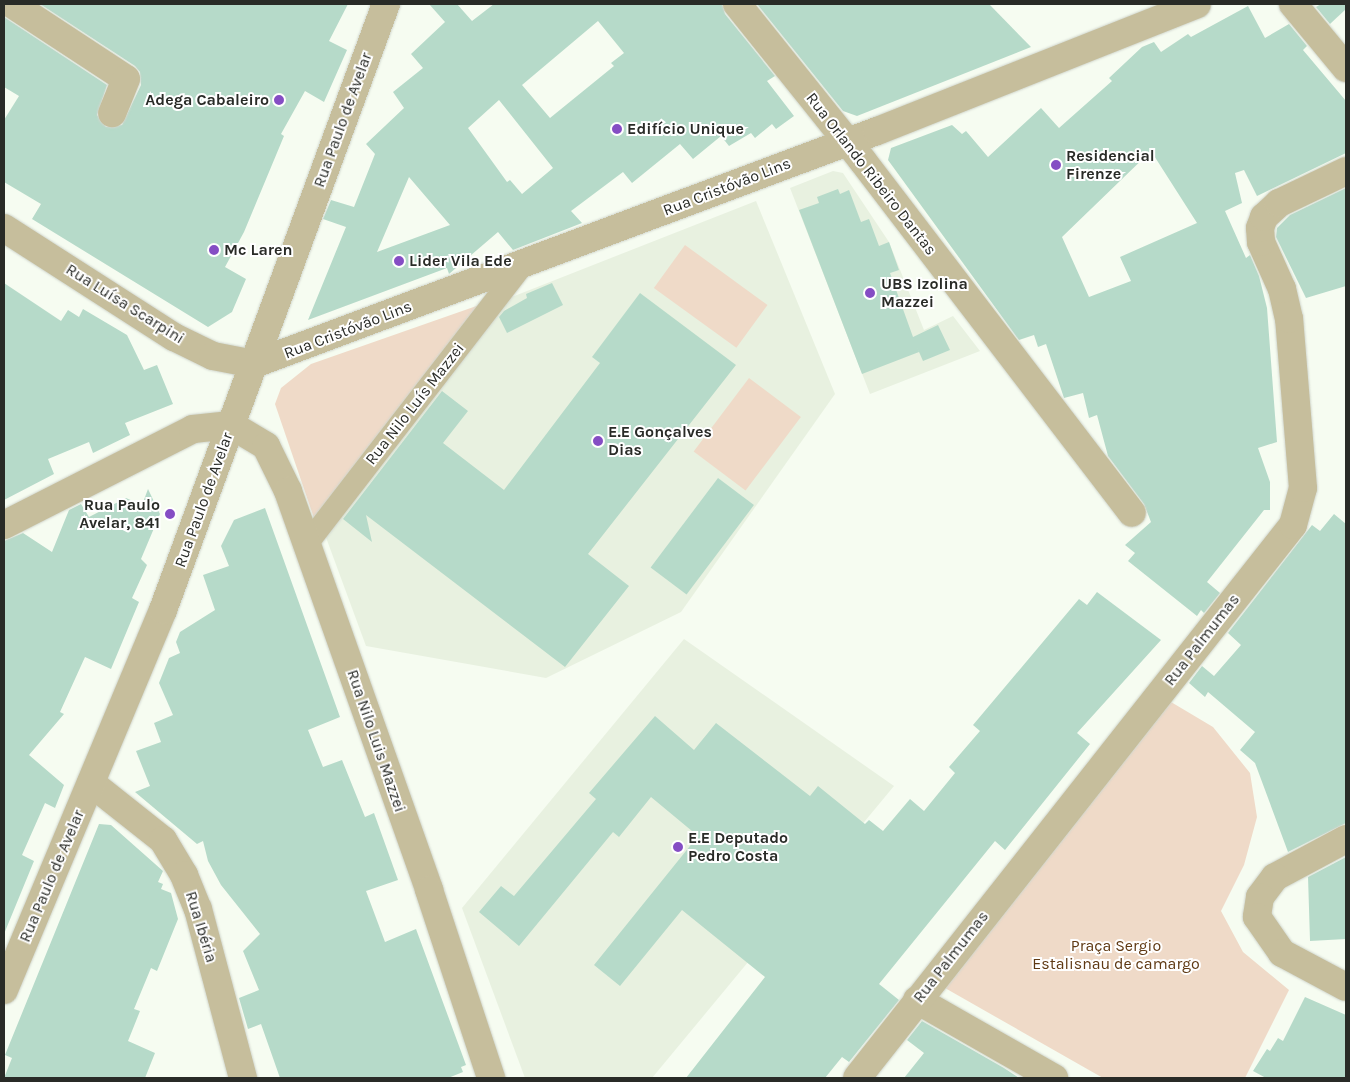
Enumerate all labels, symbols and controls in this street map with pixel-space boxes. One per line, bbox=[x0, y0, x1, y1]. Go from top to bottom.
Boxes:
street label: Rua Paulo de Avelar bbox=[310, 50, 376, 190]
street label: Rua Orlando Ribeiro Dantas bbox=[802, 89, 940, 259]
place label: Adega Cabaleiro bbox=[145, 90, 269, 110]
marker: Adega Cabaleiro bbox=[273, 94, 285, 106]
place label: Edifício Unique bbox=[627, 119, 744, 139]
marker: Edifício Unique bbox=[611, 123, 623, 135]
place label: Residencial Firenze bbox=[1066, 146, 1155, 184]
street label: Rua Cristóvão Lins bbox=[660, 154, 794, 220]
marker: Residencial Firenze bbox=[1050, 159, 1062, 171]
place label: Mc Laren bbox=[224, 240, 293, 260]
marker: Mc Laren bbox=[208, 244, 220, 256]
place label: Lider Vila Ede bbox=[409, 251, 512, 271]
marker: Lider Vila Ede bbox=[393, 255, 405, 267]
street label: Rua Luísa Scarpini bbox=[62, 260, 188, 348]
place label: UBS Izolina Mazzei bbox=[881, 274, 968, 312]
marker: UBS Izolina Mazzei bbox=[863, 286, 877, 300]
street label: Rua Cristóvão Lins bbox=[281, 297, 415, 363]
street label: Rua Nilo Luís Mazzei bbox=[361, 339, 469, 469]
place label: E.E Gonçalves Dias bbox=[608, 422, 712, 460]
street label: Rua Paulo de Avelar bbox=[171, 430, 237, 570]
marker: E.E Gonçalves Dias bbox=[592, 435, 604, 447]
place label: Rua Paulo Avelar, 841 bbox=[79, 495, 160, 533]
marker: Rua Paulo Avelar, 841 bbox=[164, 508, 176, 520]
street label: Rua Palmumas bbox=[1160, 590, 1244, 690]
street label: Rua Nilo Luis Mazzei bbox=[343, 667, 409, 815]
street label: Rua Paulo de Avelar bbox=[15, 807, 89, 945]
place label: E.E Deputado Pedro Costa bbox=[688, 828, 788, 866]
marker: E.E Deputado Pedro Costa bbox=[672, 841, 684, 853]
street label: Rua Ibéria bbox=[181, 889, 221, 965]
street label: Rua Palmumas bbox=[909, 907, 993, 1007]
park label: Praça Sergio Estalisnau de camargo bbox=[1032, 936, 1200, 974]

